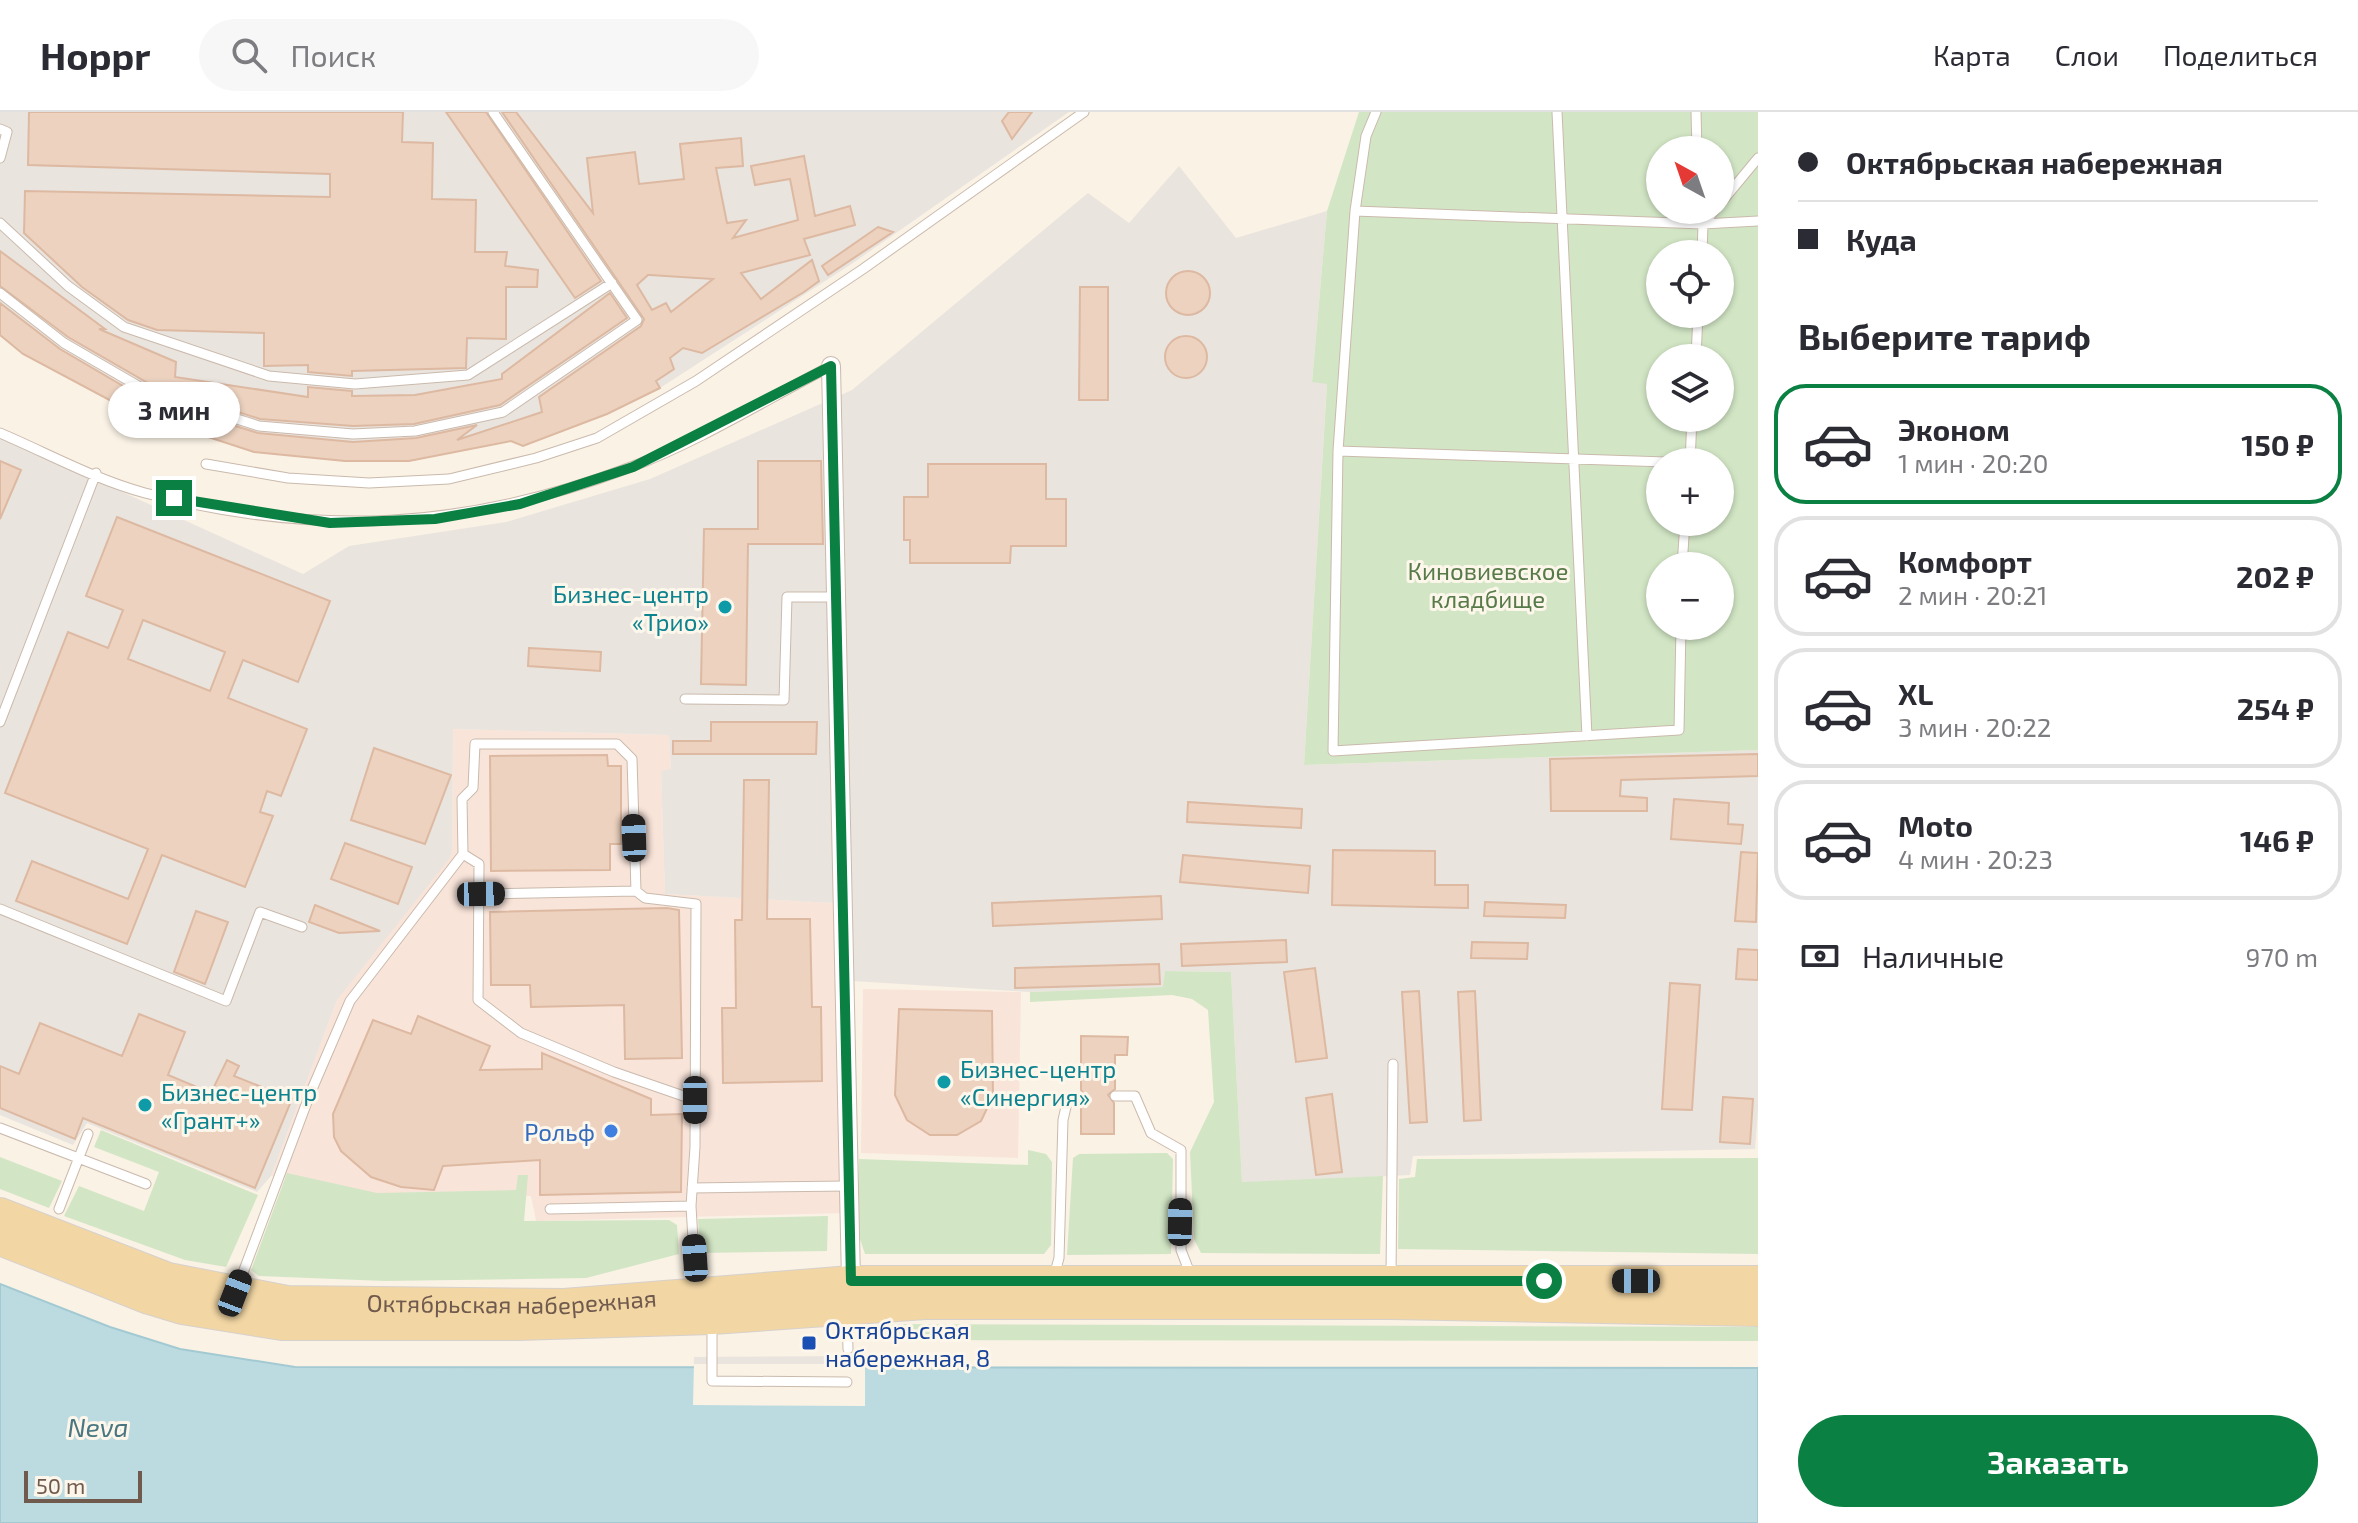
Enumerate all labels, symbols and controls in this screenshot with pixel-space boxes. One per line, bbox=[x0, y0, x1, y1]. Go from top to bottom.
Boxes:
search box bbox=[199, 19, 759, 91]
text: Hoppr bbox=[40, 32, 151, 78]
icon: search bbox=[227, 33, 271, 77]
text: Поиск bbox=[291, 37, 376, 73]
text: Карта bbox=[1933, 38, 2011, 72]
text: Слои bbox=[2055, 38, 2119, 72]
text: Поделиться bbox=[2163, 38, 2318, 72]
north arrow bbox=[1646, 136, 1734, 224]
map controls bbox=[1646, 136, 1734, 640]
text: Октябрьская набережная bbox=[1846, 144, 2223, 180]
text: Куда bbox=[1846, 221, 1917, 257]
button: locate bbox=[1646, 240, 1734, 328]
text: Выберите тариф bbox=[1798, 314, 2091, 357]
button: layers bbox=[1646, 344, 1734, 432]
callout: 3 мин bbox=[108, 382, 240, 438]
text: 3 мин bbox=[138, 394, 210, 425]
icon: car bbox=[1802, 408, 1874, 480]
text: Эконом bbox=[1898, 411, 2010, 447]
text: 150 ₽ bbox=[2241, 426, 2314, 462]
text: 1 мин · 20:20 bbox=[1898, 447, 2048, 478]
button: + bbox=[1646, 448, 1734, 536]
route end bbox=[156, 480, 192, 516]
icon: car bbox=[1802, 540, 1874, 612]
text: Комфорт bbox=[1898, 543, 2032, 579]
button: − bbox=[1646, 552, 1734, 640]
park label: Киновиевское кладбище bbox=[1407, 556, 1569, 613]
text: 202 ₽ bbox=[2236, 558, 2314, 594]
place label: Бизнес-центр «Трио» bbox=[553, 579, 709, 636]
text: 2 мин · 20:21 bbox=[1898, 579, 2047, 610]
marker: Бизнес-центр «Трио» bbox=[716, 598, 734, 616]
icon: car bbox=[1802, 672, 1874, 744]
text: XL bbox=[1898, 675, 1933, 711]
text: 254 ₽ bbox=[2237, 690, 2314, 726]
text: 3 мин · 20:22 bbox=[1898, 711, 2051, 742]
icon: car bbox=[1802, 804, 1874, 876]
text: Moto bbox=[1898, 807, 1973, 843]
car bbox=[621, 814, 647, 862]
text: 146 ₽ bbox=[2240, 822, 2314, 858]
text: 4 мин · 20:23 bbox=[1898, 843, 2053, 874]
car bbox=[457, 882, 505, 906]
icon: cash bbox=[1798, 934, 1842, 978]
text: Наличные bbox=[1862, 938, 2004, 974]
text: 970 m bbox=[2246, 941, 2318, 972]
place label: Бизнес-центр «Синергия» bbox=[960, 1054, 1116, 1111]
marker: Бизнес-центр «Синергия» bbox=[935, 1073, 953, 1091]
car bbox=[683, 1076, 707, 1124]
place label: Бизнес-центр «Грант+» bbox=[161, 1077, 317, 1134]
marker: Бизнес-центр «Грант+» bbox=[136, 1096, 154, 1114]
place label: Рольф bbox=[524, 1117, 595, 1146]
marker: Рольф bbox=[602, 1122, 620, 1140]
car bbox=[1168, 1198, 1192, 1246]
car bbox=[681, 1233, 709, 1283]
route start bbox=[1526, 1263, 1562, 1299]
car bbox=[215, 1266, 255, 1320]
car bbox=[1612, 1269, 1660, 1293]
street label: Октябрьская набережная bbox=[366, 1282, 658, 1319]
place label: Октябрьская набережная, 8 bbox=[825, 1315, 990, 1372]
marker: Октябрьская набережная, 8 bbox=[800, 1334, 818, 1352]
water label: Neva bbox=[68, 1411, 128, 1442]
button: Заказать bbox=[1798, 1415, 2318, 1507]
scale bar bbox=[24, 1467, 142, 1503]
text: 50 m bbox=[36, 1472, 85, 1498]

